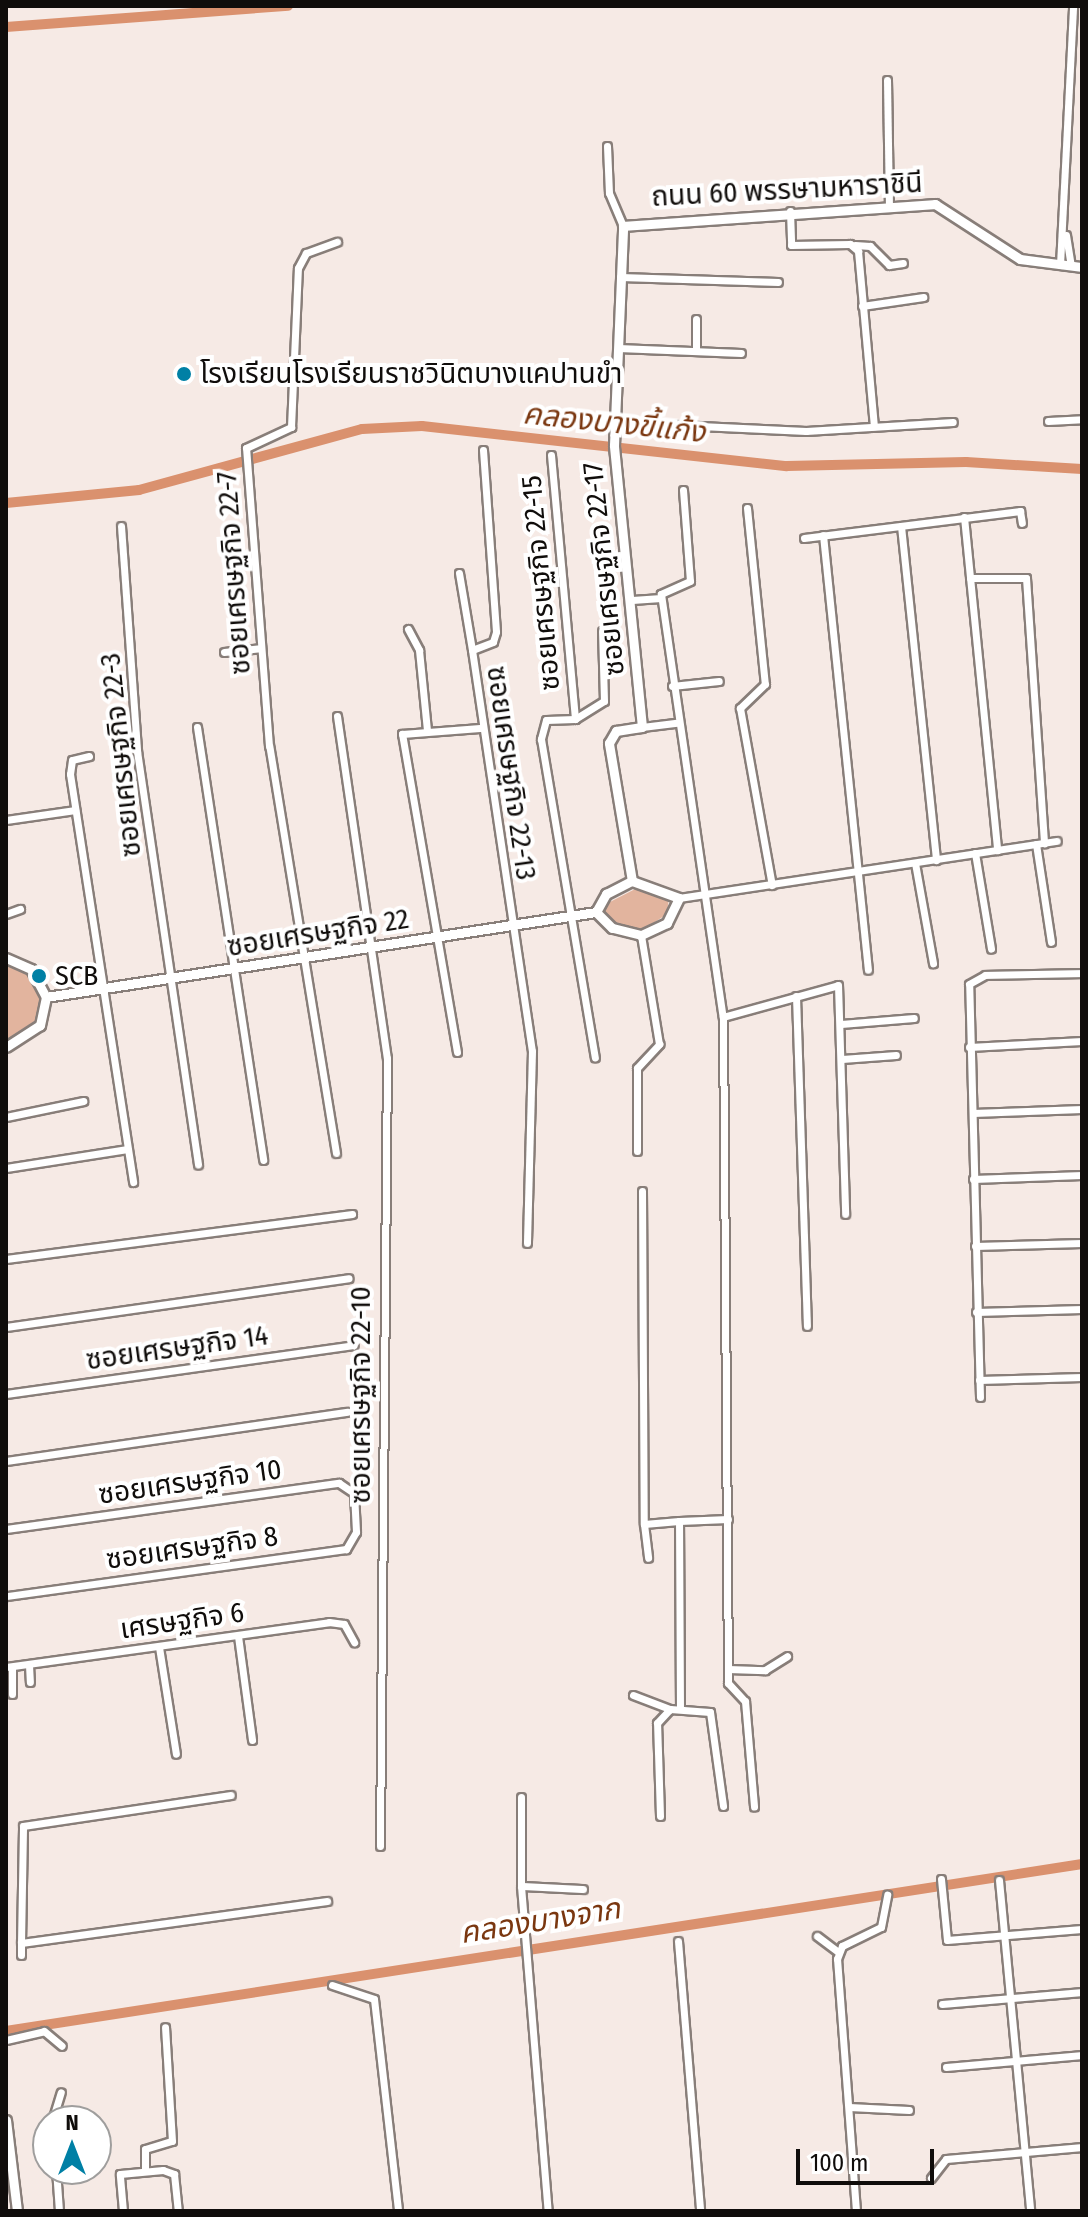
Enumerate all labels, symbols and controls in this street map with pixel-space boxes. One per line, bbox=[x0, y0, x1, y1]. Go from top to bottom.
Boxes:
street label: ถนน 60 พรรษามหาราชินี bbox=[651, 166, 923, 214]
place label: โรงเรียนโรงเรียนราชวินิตบางแคปานขำ bbox=[200, 357, 622, 391]
marker: โรงเรียนโรงเรียนราชวินิตบางแคปานขำ bbox=[175, 365, 193, 383]
water label: คลองบางขี้แก้ง bbox=[521, 396, 707, 450]
street label: ซอยเศรษฐกิจ 22-17 bbox=[576, 461, 632, 677]
street label: ซอยเศรษฐกิจ 22-7 bbox=[210, 470, 258, 676]
street label: ซอยเศรษฐกิจ 22-15 bbox=[515, 474, 567, 692]
street label: ซอยเศรษฐกิจ 22-3 bbox=[94, 651, 148, 859]
street label: ซอยเศรษฐกิจ 22-13 bbox=[479, 664, 543, 882]
street label: ซอยเศรษฐกิจ 22 bbox=[225, 902, 411, 964]
place label: SCB bbox=[55, 959, 98, 993]
marker: SCB bbox=[30, 967, 48, 985]
street label: ซอยเศรษฐกิจ 22-10 bbox=[344, 1286, 378, 1504]
street label: ซอยเศรษฐกิจ 14 bbox=[84, 1319, 270, 1377]
street label: ซอยเศรษฐกิจ 10 bbox=[96, 1453, 284, 1511]
street label: ซอยเศรษฐกิจ 8 bbox=[104, 1519, 280, 1577]
street label: เศรษฐกิจ 6 bbox=[118, 1596, 246, 1646]
water label: คลองบางจาก bbox=[457, 1891, 623, 1951]
north arrow bbox=[32, 2105, 112, 2185]
text: N bbox=[65, 2109, 79, 2136]
scale bar bbox=[800, 2133, 938, 2183]
text: 100 m bbox=[810, 2149, 868, 2177]

